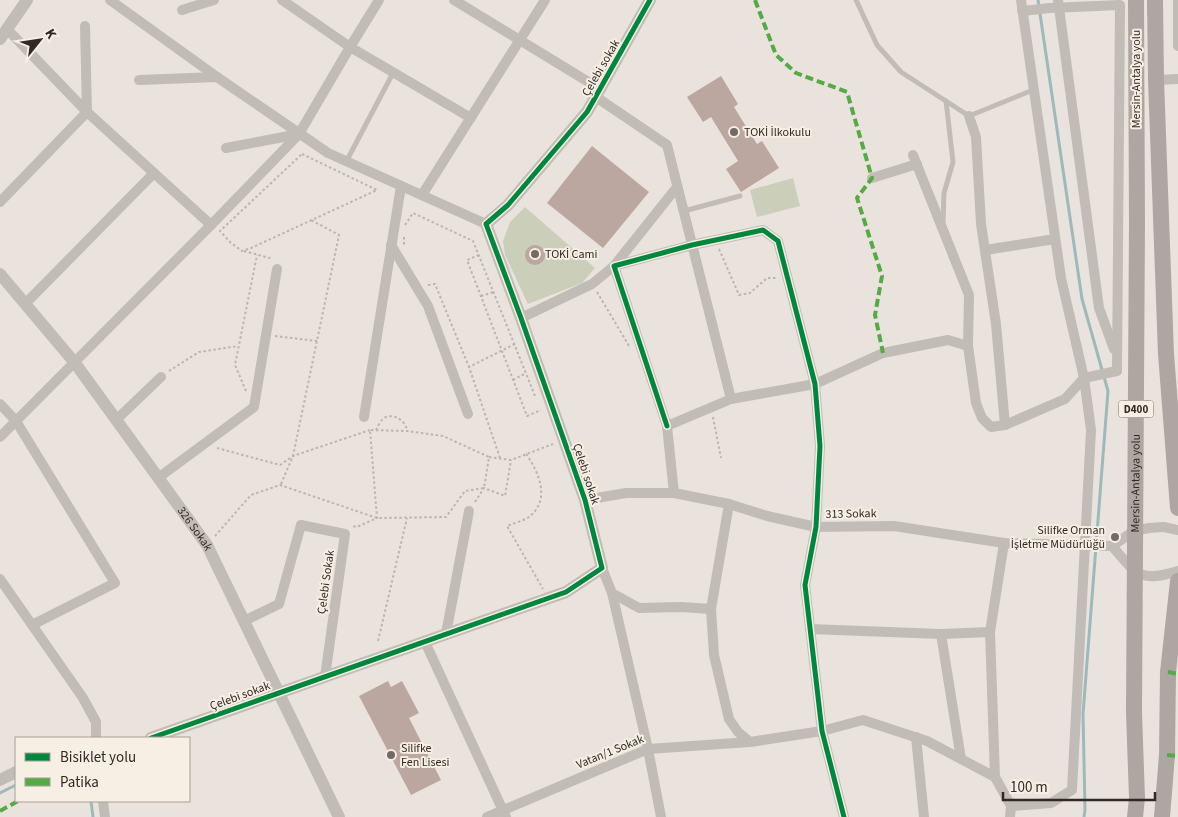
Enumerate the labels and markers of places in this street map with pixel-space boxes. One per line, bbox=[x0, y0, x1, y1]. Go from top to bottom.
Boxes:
place label: TOKİ İlkokulu bbox=[744, 124, 811, 141]
marker: TOKİ İlkokulu bbox=[728, 126, 740, 138]
place label: TOKİ Cami bbox=[545, 246, 597, 263]
marker: TOKİ Cami bbox=[529, 248, 541, 260]
place label: Silifke Orman İşletme Müdürlüğü bbox=[1011, 522, 1105, 553]
marker: Silifke Orman İşletme Müdürlüğü bbox=[1109, 531, 1121, 543]
place label: Silifke Fen Lisesi bbox=[401, 740, 449, 771]
marker: Silifke Fen Lisesi bbox=[385, 749, 397, 761]

